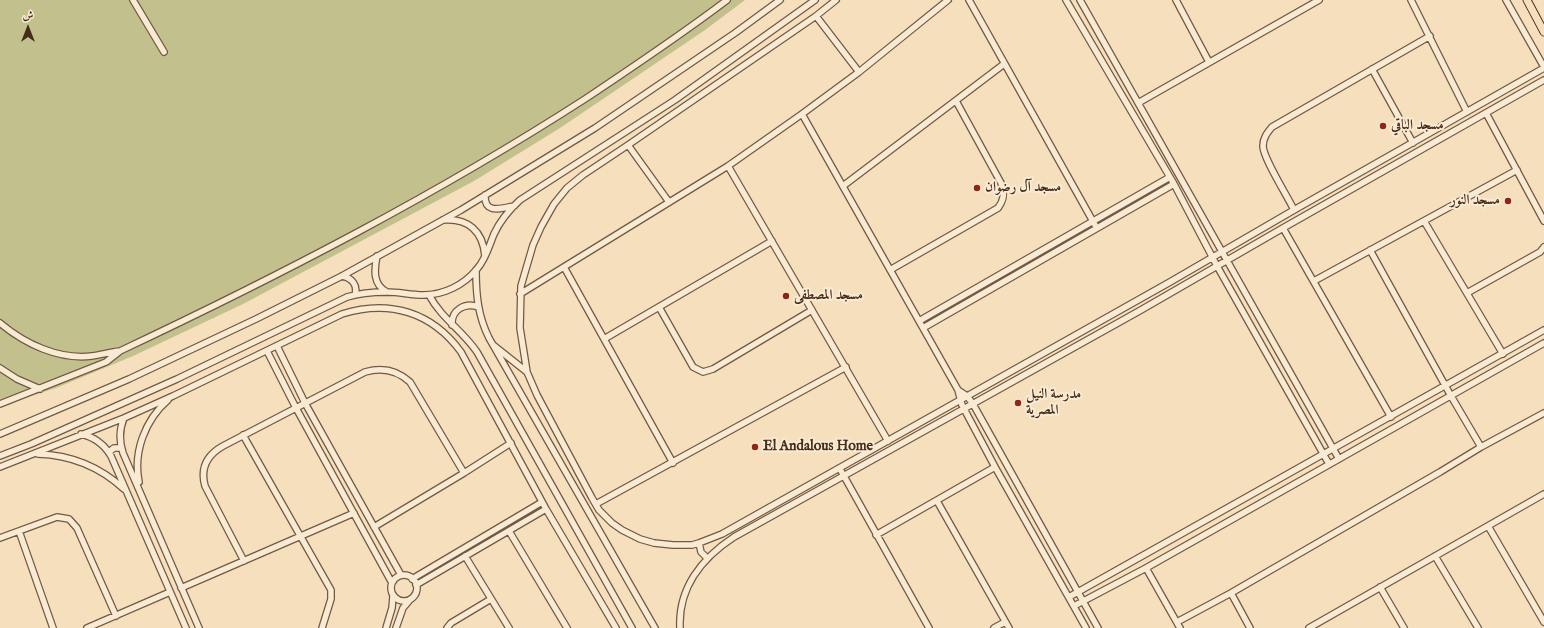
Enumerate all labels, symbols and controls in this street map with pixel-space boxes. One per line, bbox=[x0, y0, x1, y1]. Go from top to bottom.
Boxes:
north arrow bbox=[8, 8, 48, 48]
text: ش bbox=[23, 9, 33, 23]
place label: مسجد الباقي bbox=[1391, 118, 1444, 134]
marker: مسجد الباقي bbox=[1378, 121, 1388, 131]
place label: مسجد آل رضوان bbox=[985, 180, 1061, 196]
marker: مسجد آل رضوان bbox=[972, 183, 982, 193]
place label: مسجد النور bbox=[1450, 193, 1500, 209]
marker: مسجد النور bbox=[1503, 196, 1513, 206]
place label: مسجد المصطفى bbox=[794, 288, 863, 304]
marker: مسجد المصطفى bbox=[781, 291, 791, 301]
place label: مدرسة النيل المصرية bbox=[1026, 387, 1081, 420]
marker: مدرسة النيل المصرية bbox=[1013, 398, 1023, 408]
place label: El Andalous Home bbox=[763, 439, 873, 455]
marker: El Andalous Home bbox=[750, 442, 760, 452]

